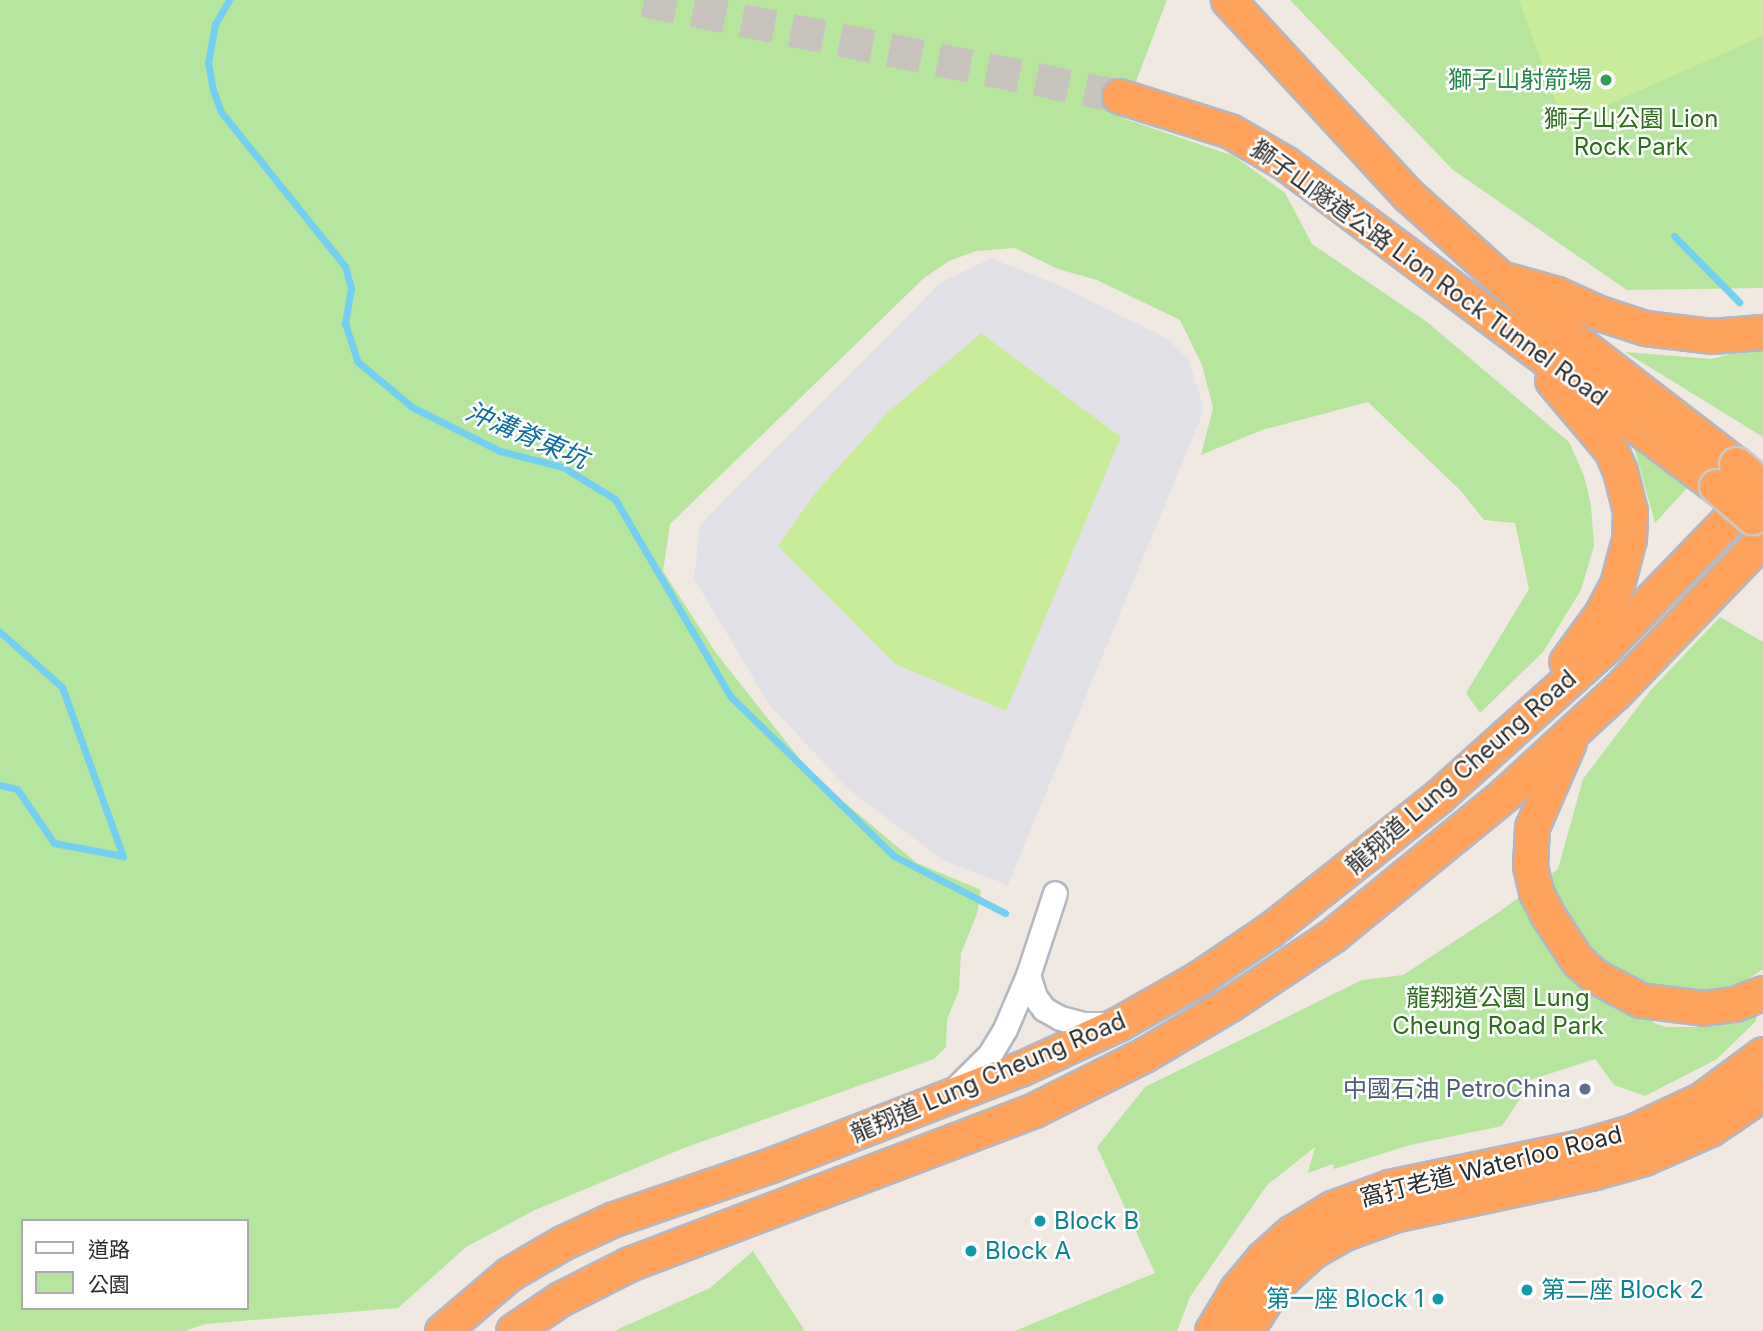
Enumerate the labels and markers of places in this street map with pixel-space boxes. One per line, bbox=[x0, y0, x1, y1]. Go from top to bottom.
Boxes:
place label: 獅子山射箭場 bbox=[1448, 66, 1592, 94]
marker: 獅子山射箭場 bbox=[1598, 72, 1614, 88]
place label: 中國石油 PetroChina bbox=[1343, 1075, 1571, 1103]
marker: 中國石油 PetroChina bbox=[1577, 1081, 1593, 1097]
place label: Block B bbox=[1054, 1207, 1139, 1235]
marker: Block B bbox=[1032, 1213, 1048, 1229]
place label: Block A bbox=[985, 1237, 1071, 1265]
marker: Block A bbox=[963, 1243, 979, 1259]
place label: 第二座 Block 2 bbox=[1541, 1276, 1704, 1304]
marker: 第二座 Block 2 bbox=[1519, 1282, 1535, 1298]
place label: 第一座 Block 1 bbox=[1266, 1285, 1424, 1313]
marker: 第一座 Block 1 bbox=[1430, 1291, 1446, 1307]

